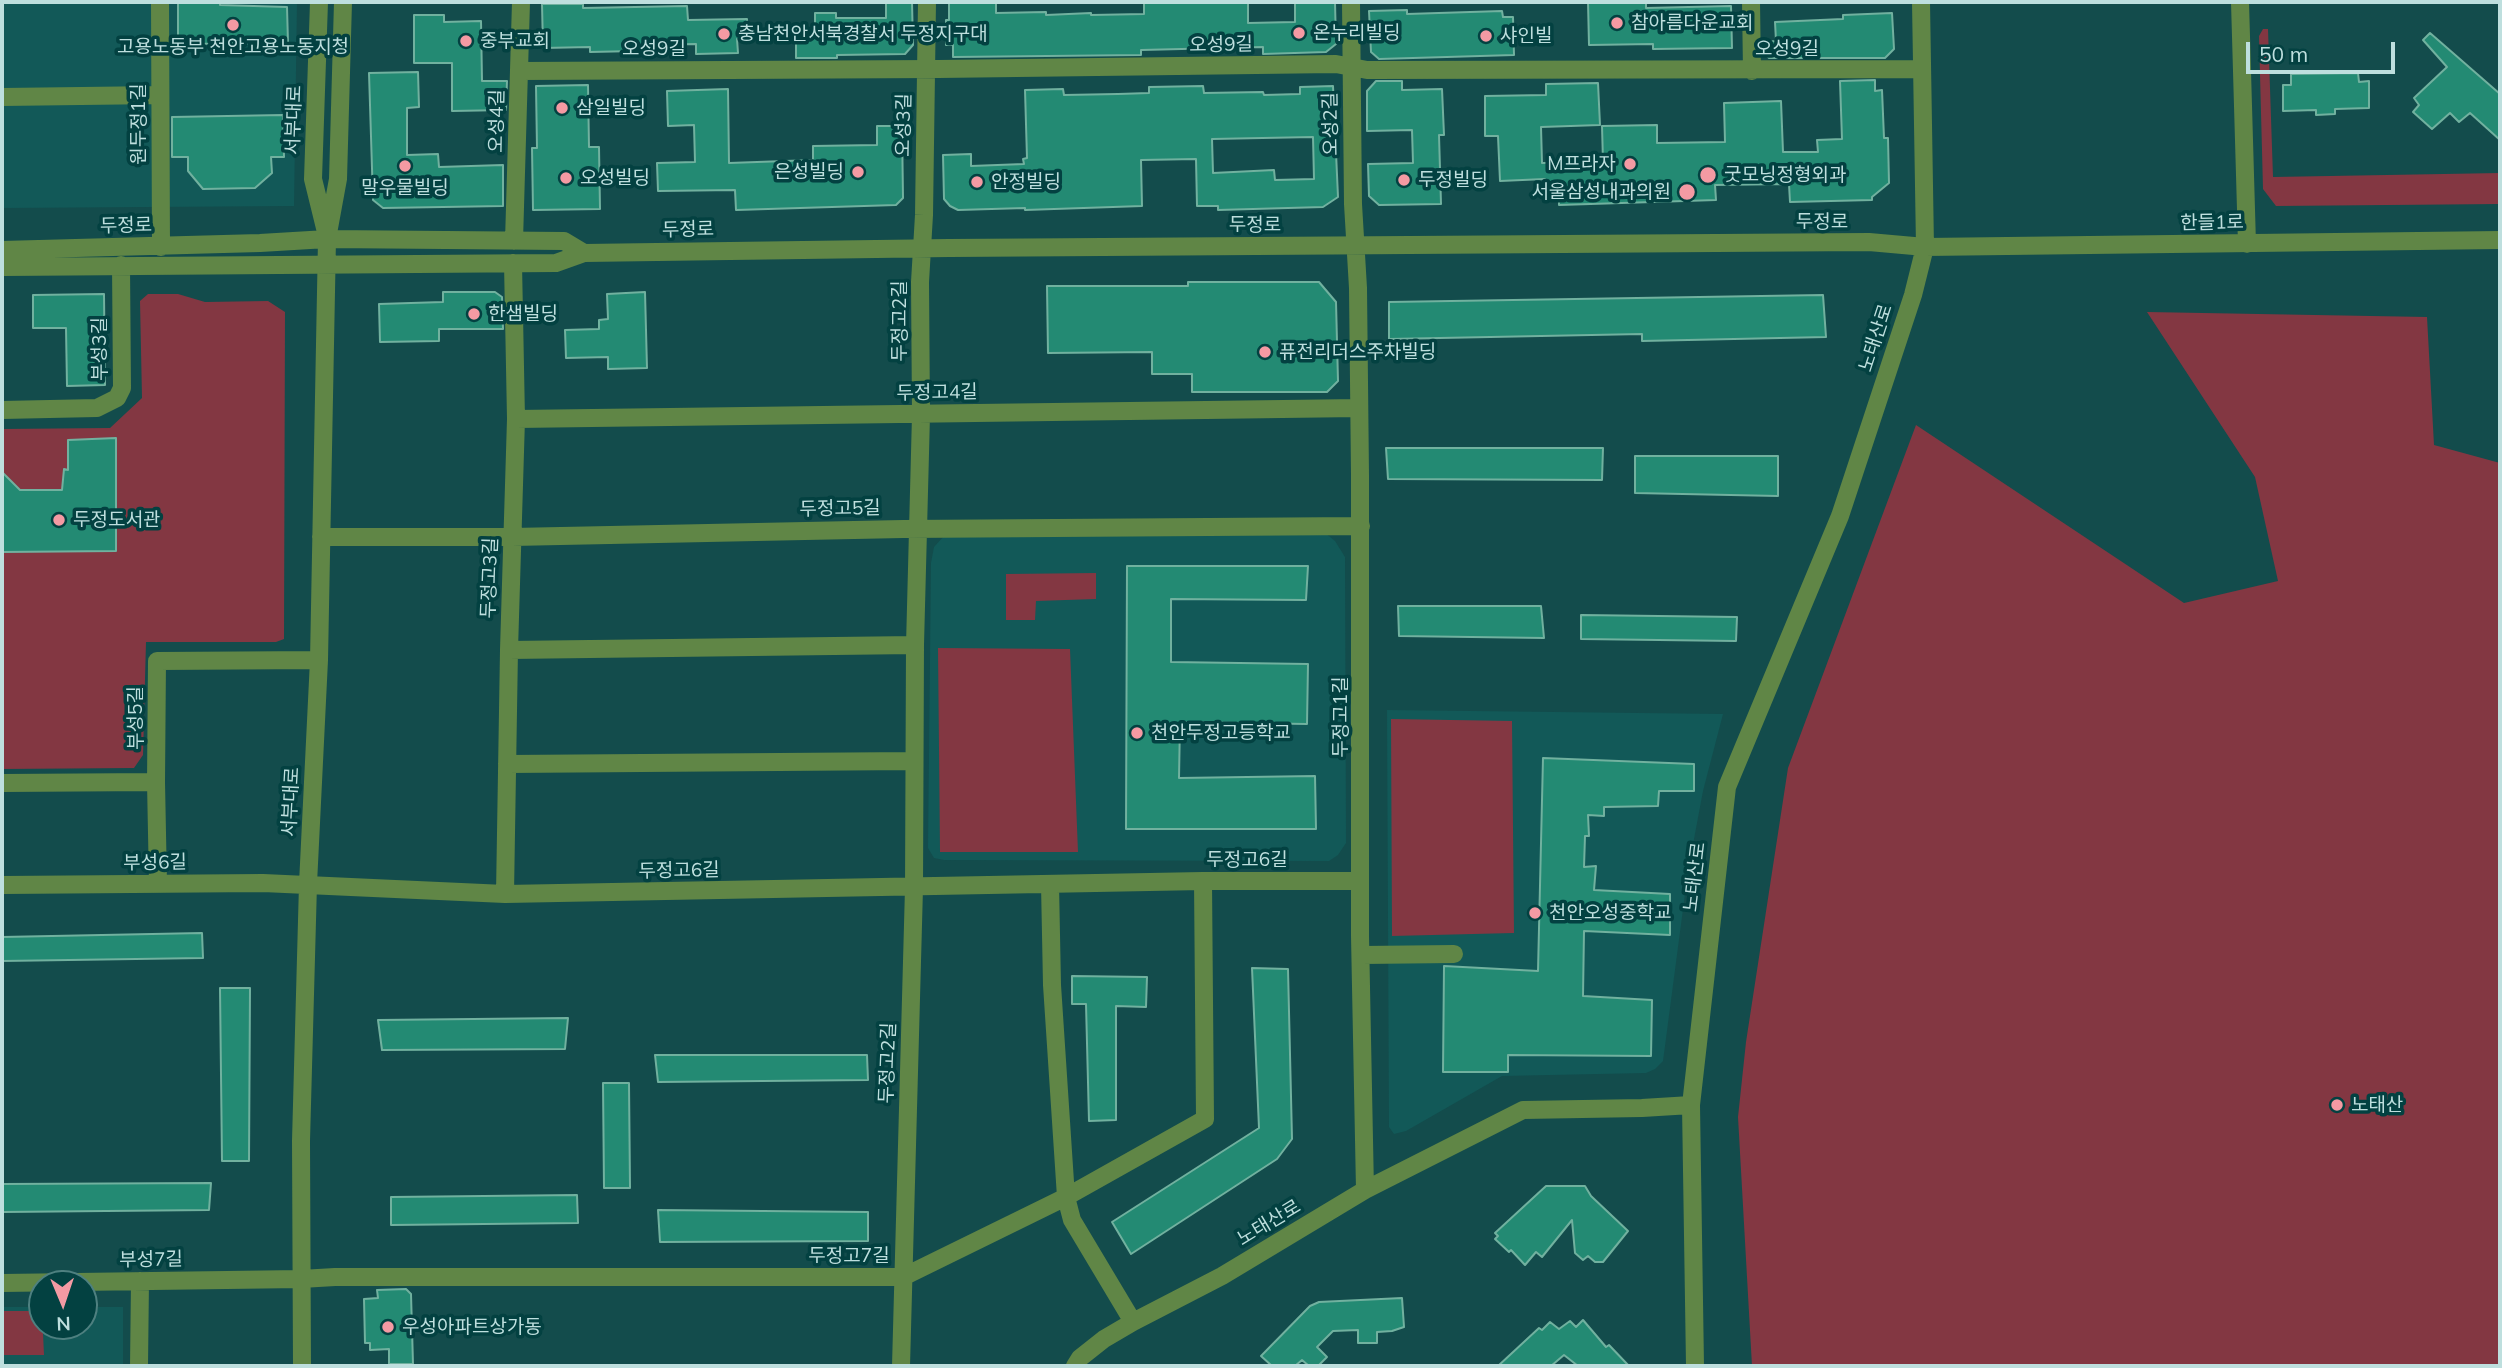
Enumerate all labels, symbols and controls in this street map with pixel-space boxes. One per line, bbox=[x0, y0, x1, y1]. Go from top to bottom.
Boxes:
place label: 참아름다운교회 bbox=[1631, 12, 1753, 34]
marker: 참아름다운교회 bbox=[1609, 15, 1625, 31]
marker: 고용노동부 천안고용노동지청 bbox=[225, 17, 241, 33]
place label: 온누리빌딩 bbox=[1313, 22, 1400, 44]
place label: 충남천안서북경찰서 두정지구대 bbox=[738, 23, 988, 45]
marker: 온누리빌딩 bbox=[1291, 25, 1307, 41]
place label: 샤인빌 bbox=[1500, 25, 1552, 47]
marker: 충남천안서북경찰서 두정지구대 bbox=[716, 26, 732, 42]
marker: 샤인빌 bbox=[1478, 28, 1494, 44]
scale bar bbox=[2250, 28, 2399, 72]
place label: 중부교회 bbox=[480, 30, 550, 52]
marker: 중부교회 bbox=[458, 33, 474, 49]
street label: 오성9길 bbox=[1189, 33, 1253, 57]
place label: 고용노동부 천안고용노동지청 bbox=[117, 36, 349, 58]
street label: 오성9길 bbox=[622, 38, 686, 60]
street label: 오성9길 bbox=[1755, 38, 1819, 60]
text: 50 m bbox=[2259, 41, 2308, 67]
street label: 원두정1길 bbox=[128, 83, 150, 165]
street label: 서부대로 bbox=[281, 85, 307, 155]
street label: 오성4길 bbox=[485, 89, 509, 153]
street label: 오성2길 bbox=[1319, 92, 1343, 156]
street label: 오성3길 bbox=[892, 93, 916, 157]
place label: 삼일빌딩 bbox=[576, 97, 646, 119]
marker: 삼일빌딩 bbox=[554, 100, 570, 116]
place label: M프라자 bbox=[1547, 153, 1616, 175]
marker: M프라자 bbox=[1622, 156, 1638, 172]
marker: 말우물빌딩 bbox=[397, 158, 413, 174]
place label: 은성빌딩 bbox=[774, 161, 844, 183]
marker: 은성빌딩 bbox=[850, 164, 866, 180]
place label: 굿모닝정형외과 bbox=[1724, 164, 1846, 186]
marker: 굿모닝정형외과 bbox=[1698, 165, 1718, 185]
place label: 오성빌딩 bbox=[580, 167, 650, 189]
place label: 두정빌딩 bbox=[1418, 169, 1488, 191]
marker: 오성빌딩 bbox=[558, 170, 574, 186]
place label: 안정빌딩 bbox=[991, 171, 1061, 193]
marker: 두정빌딩 bbox=[1396, 172, 1412, 188]
marker: 안정빌딩 bbox=[969, 174, 985, 190]
place label: 말우물빌딩 bbox=[361, 177, 449, 199]
place label: 서울삼성내과의원 bbox=[1531, 181, 1671, 203]
marker: 서울삼성내과의원 bbox=[1677, 182, 1697, 202]
street label: 두정로 bbox=[1796, 211, 1848, 233]
street label: 한들1로 bbox=[2180, 211, 2244, 235]
street label: 두정로 bbox=[100, 214, 152, 238]
street label: 두정로 bbox=[1229, 214, 1281, 236]
street label: 두정로 bbox=[662, 218, 714, 242]
street label: 두정고2길 bbox=[889, 280, 911, 362]
street label: 노태산로 bbox=[1854, 301, 1898, 375]
place label: 한샘빌딩 bbox=[488, 303, 558, 325]
marker: 한샘빌딩 bbox=[466, 306, 482, 322]
street label: 부성3길 bbox=[89, 317, 111, 381]
place label: 퓨전리더스주차빌딩 bbox=[1279, 341, 1436, 363]
marker: 퓨전리더스주차빌딩 bbox=[1257, 344, 1273, 360]
street label: 두정고4길 bbox=[896, 381, 978, 405]
street label: 두정고5길 bbox=[799, 497, 881, 521]
place label: 두정도서관 bbox=[73, 509, 160, 531]
marker: 두정도서관 bbox=[51, 512, 67, 528]
street label: 두정고3길 bbox=[477, 537, 503, 619]
street label: 두정고1길 bbox=[1330, 676, 1352, 758]
street label: 부성5길 bbox=[125, 686, 147, 750]
place label: 천안두정고등학교 bbox=[1151, 722, 1291, 744]
marker: 천안두정고등학교 bbox=[1129, 725, 1145, 741]
street label: 서부대로 bbox=[278, 766, 304, 838]
street label: 노태산로 bbox=[1679, 841, 1711, 913]
street label: 두정고6길 bbox=[1206, 849, 1288, 871]
street label: 부성6길 bbox=[123, 851, 187, 875]
street label: 두정고6길 bbox=[638, 859, 720, 883]
place label: 천안오성중학교 bbox=[1549, 902, 1671, 924]
marker: 천안오성중학교 bbox=[1527, 905, 1543, 921]
street label: 두정고2길 bbox=[875, 1022, 901, 1104]
place label: 노태산 bbox=[2351, 1094, 2403, 1116]
marker: 노태산 bbox=[2329, 1097, 2345, 1113]
street label: 노태산로 bbox=[1233, 1195, 1305, 1251]
street label: 두정고7길 bbox=[808, 1245, 890, 1267]
street label: 부성7길 bbox=[119, 1248, 183, 1272]
north arrow bbox=[28, 1270, 98, 1340]
text: N bbox=[56, 1312, 71, 1336]
place label: 우성아파트상가동 bbox=[402, 1316, 542, 1338]
marker: 우성아파트상가동 bbox=[380, 1319, 396, 1335]

